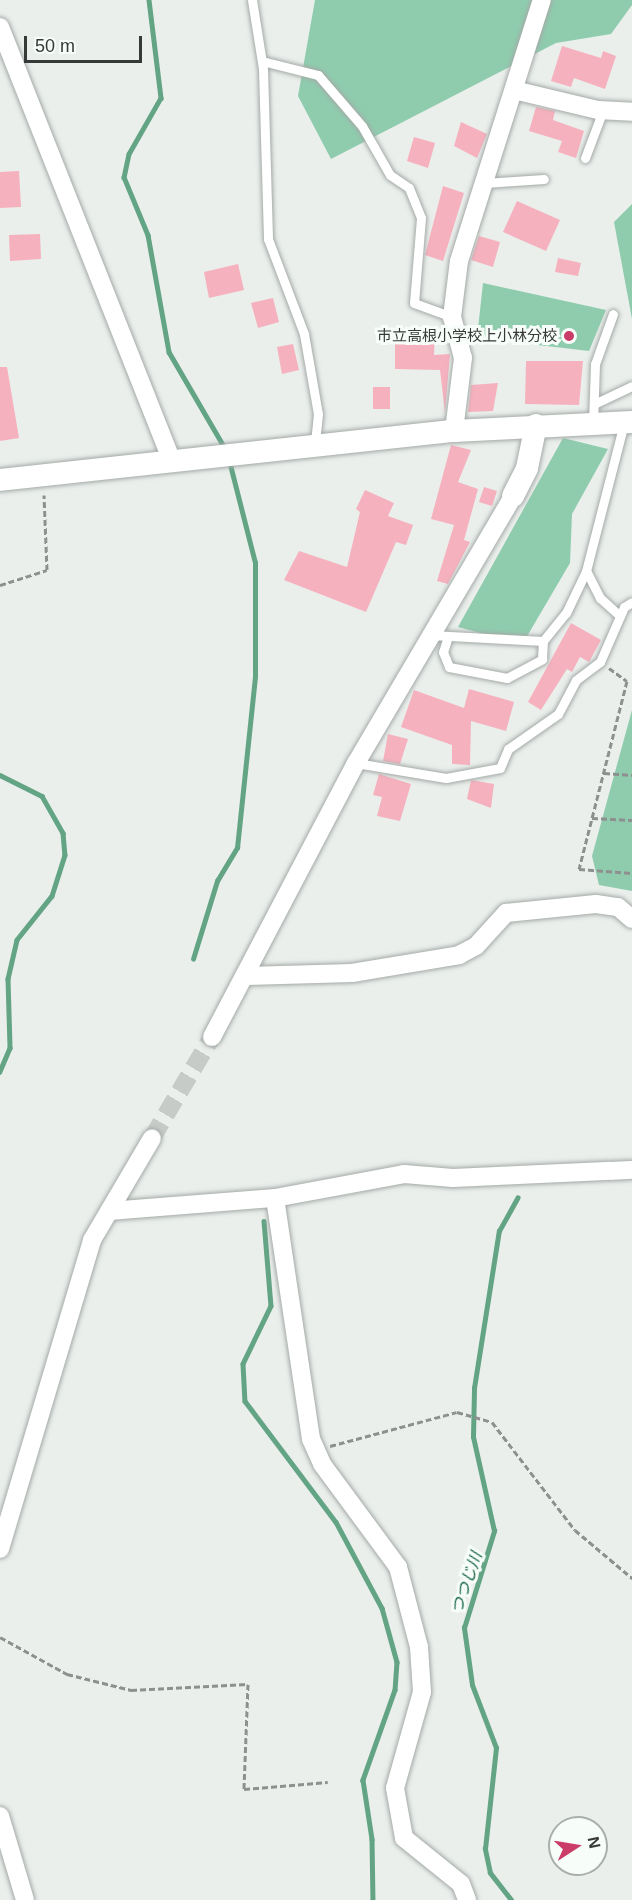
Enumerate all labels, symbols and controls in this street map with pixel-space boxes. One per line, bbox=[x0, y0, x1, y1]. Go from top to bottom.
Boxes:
scale bar bbox=[27, 24, 146, 62]
text: 50 m bbox=[35, 36, 75, 56]
place label: 市立高根小学校上小林分校 bbox=[377, 327, 557, 345]
marker: 市立高根小学校上小林分校 bbox=[562, 329, 576, 343]
water label: つつじ川 bbox=[448, 1550, 486, 1616]
north arrow bbox=[548, 1816, 608, 1876]
text: N bbox=[585, 1835, 604, 1850]

